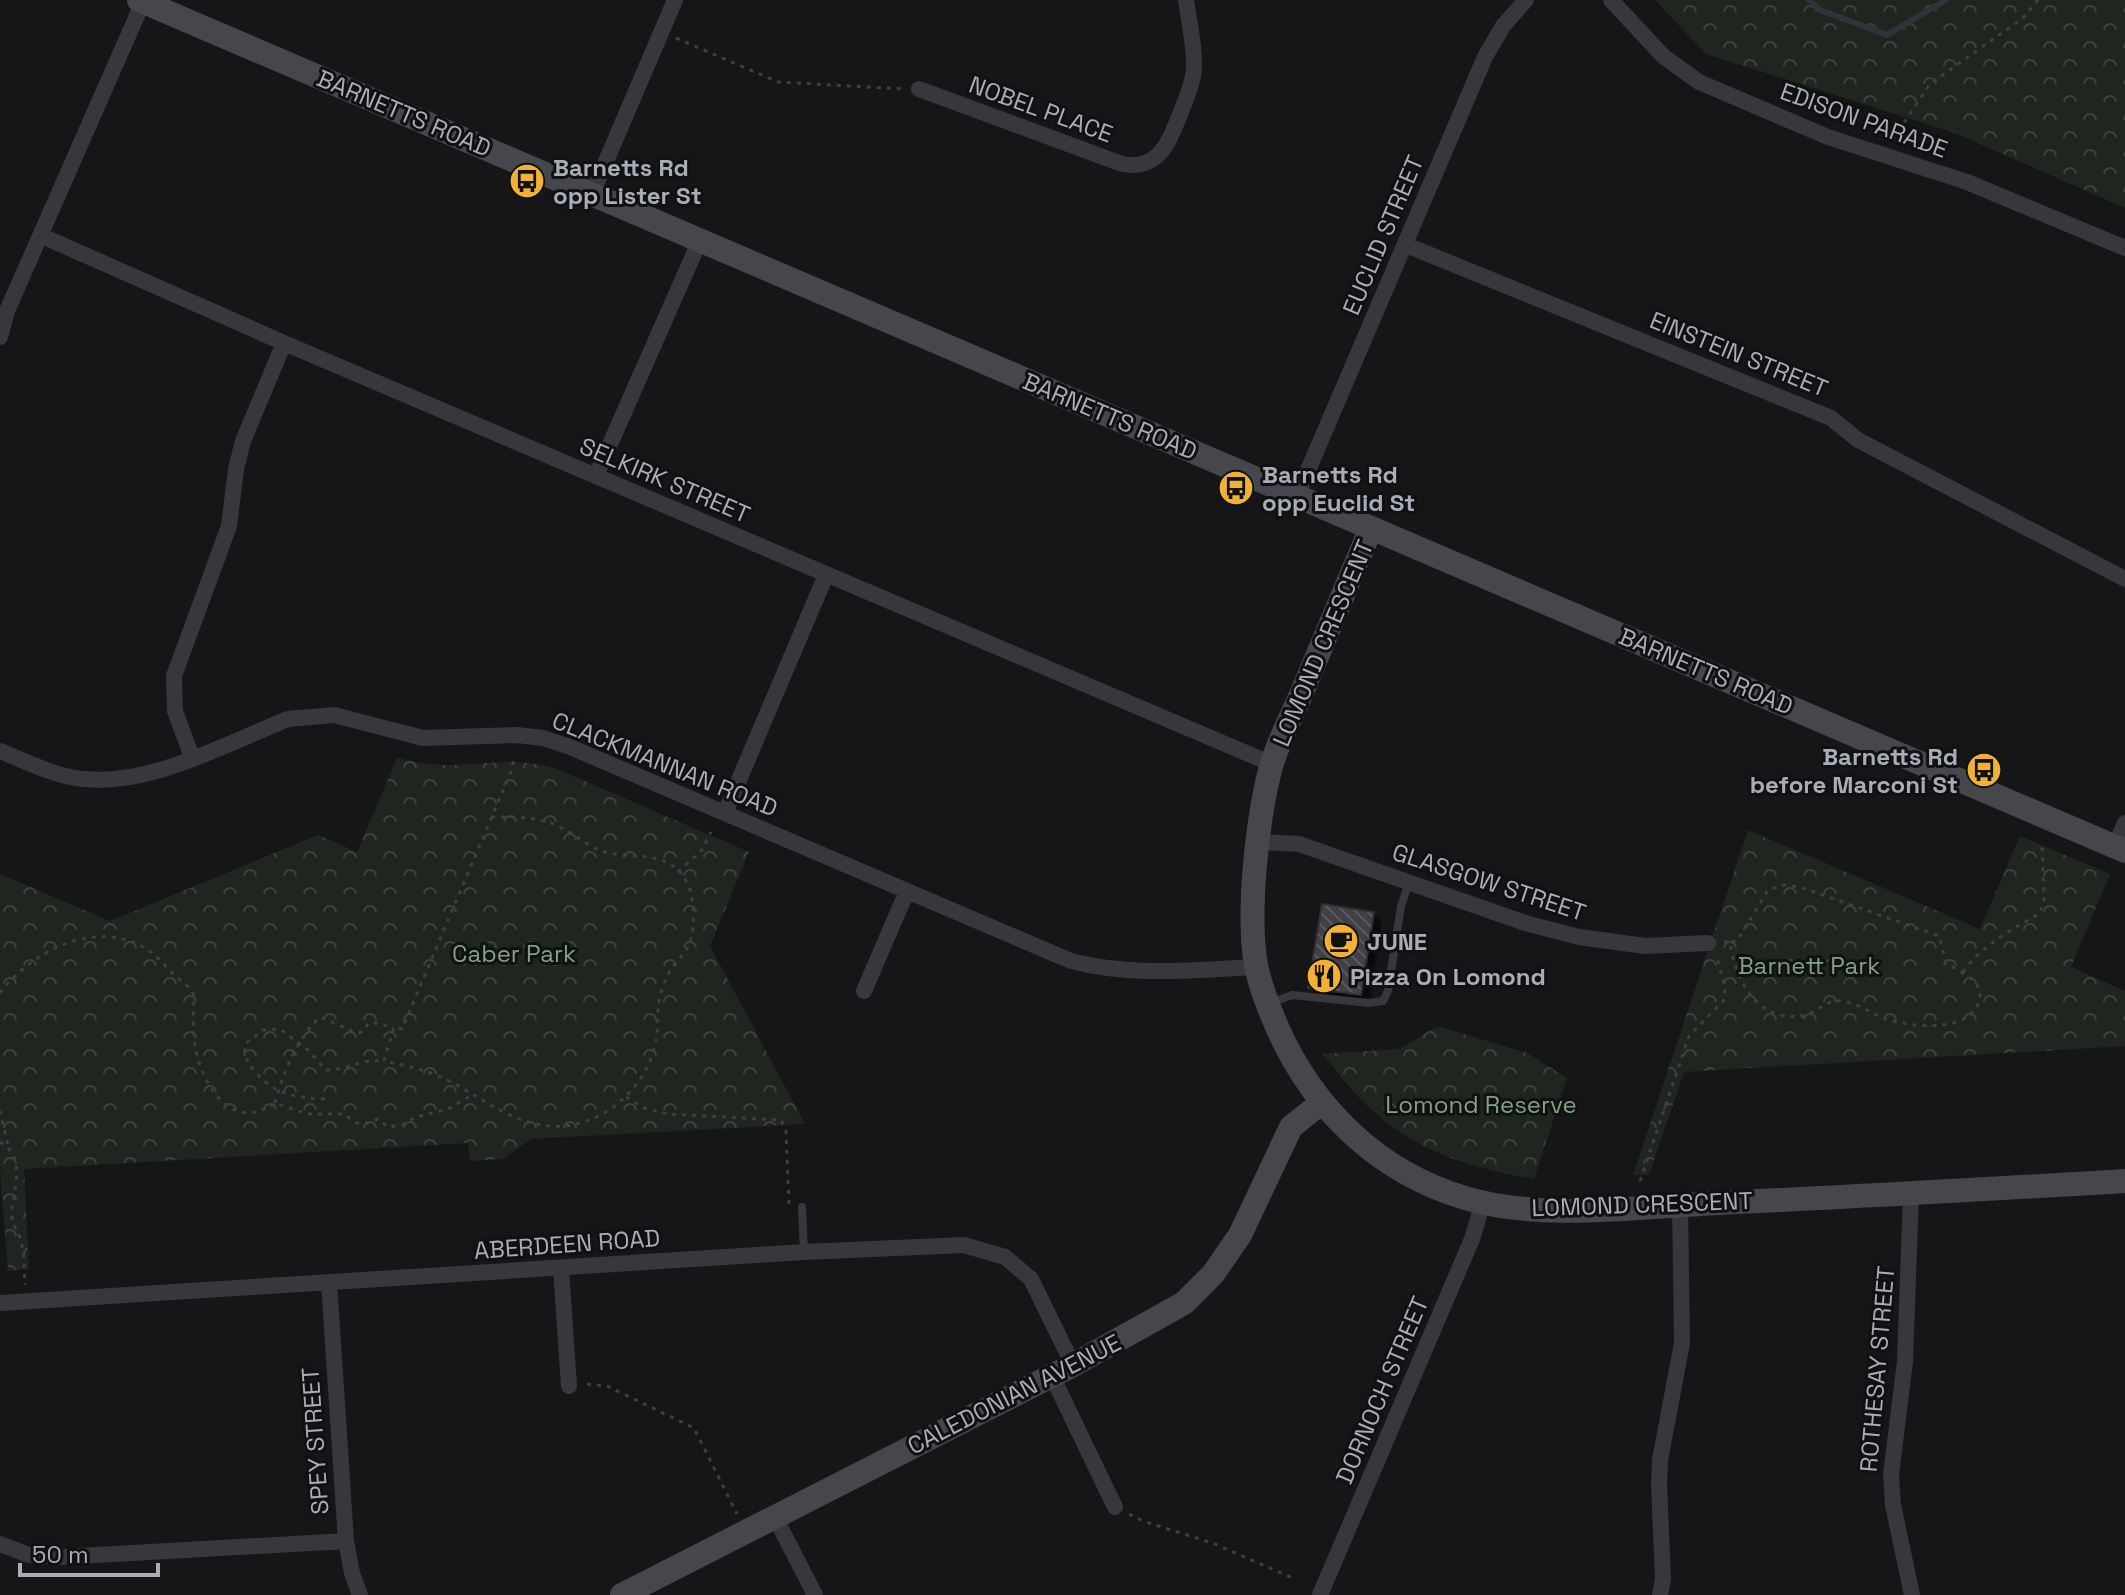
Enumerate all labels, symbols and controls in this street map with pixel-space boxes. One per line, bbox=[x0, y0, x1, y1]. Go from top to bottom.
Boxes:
street label: BARNETTS ROAD bbox=[312, 62, 496, 164]
street label: NOBEL PLACE bbox=[965, 69, 1117, 149]
street label: EDISON PARADE bbox=[1776, 75, 1952, 165]
street label: EUCLID STREET bbox=[1335, 151, 1431, 319]
place label: Barnetts Rd opp Lister St bbox=[553, 152, 702, 211]
bus stop icon: Barnetts Rd opp Lister St bbox=[508, 162, 546, 200]
street label: EINSTEIN STREET bbox=[1645, 304, 1833, 404]
street label: BARNETTS ROAD bbox=[1018, 365, 1202, 467]
street label: SELKIRK STREET bbox=[575, 430, 755, 530]
place label: Barnetts Rd opp Euclid St bbox=[1262, 459, 1415, 518]
bus stop icon: Barnetts Rd opp Euclid St bbox=[1217, 469, 1255, 507]
street label: LOMOND CRESCENT bbox=[1266, 535, 1380, 751]
street label: BARNETTS ROAD bbox=[1614, 620, 1798, 722]
street label: CLACKMANNAN ROAD bbox=[548, 705, 782, 823]
place label: Barnetts Rd before Marconi St bbox=[1750, 741, 1958, 800]
bus stop icon: Barnetts Rd before Marconi St bbox=[1965, 751, 2003, 789]
street label: GLASGOW STREET bbox=[1388, 836, 1590, 928]
cafe icon: JUNE bbox=[1322, 922, 1360, 960]
place label: JUNE bbox=[1367, 926, 1427, 957]
park label: Caber Park bbox=[452, 938, 576, 969]
park label: Barnett Park bbox=[1738, 950, 1880, 981]
restaurant icon: Pizza On Lomond bbox=[1305, 957, 1343, 995]
place label: Pizza On Lomond bbox=[1350, 961, 1546, 992]
park label: Lomond Reserve bbox=[1385, 1089, 1577, 1120]
street label: LOMOND CRESCENT bbox=[1531, 1185, 1753, 1223]
street label: ABERDEEN ROAD bbox=[473, 1222, 661, 1266]
street label: ROTHESAY STREET bbox=[1853, 1265, 1901, 1473]
street label: DORNOCH STREET bbox=[1329, 1292, 1435, 1488]
street label: CALEDONIAN AVENUE bbox=[902, 1327, 1126, 1461]
street label: SPEY STREET bbox=[294, 1366, 336, 1516]
scale bar bbox=[20, 1527, 158, 1577]
text: 50 m bbox=[32, 1539, 89, 1570]

